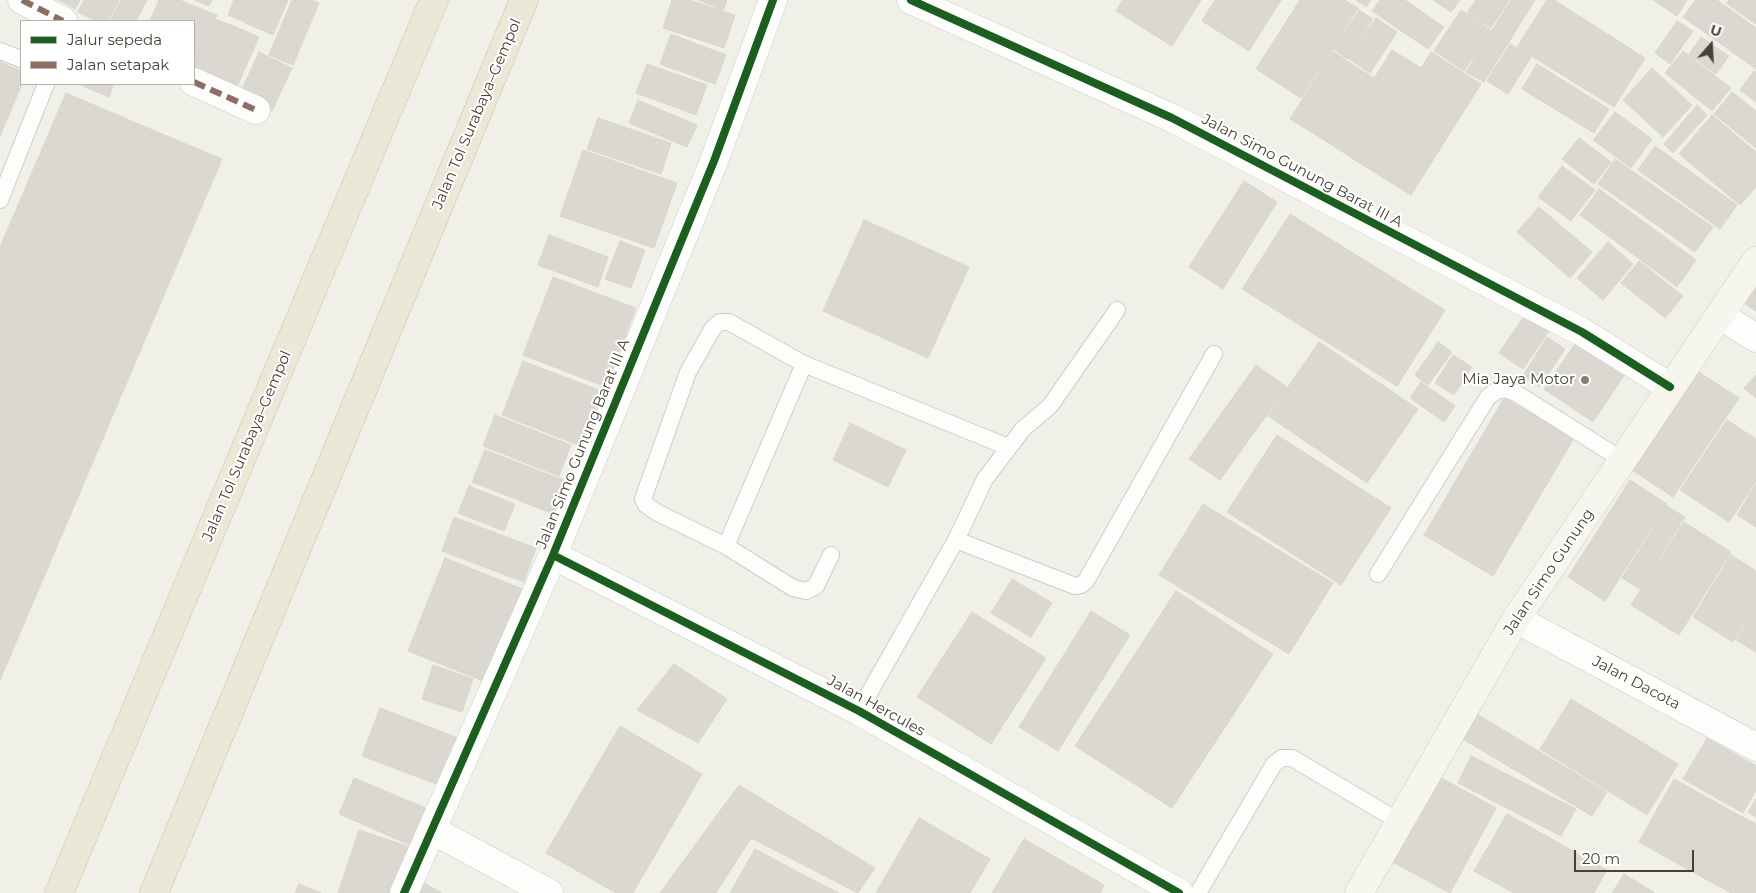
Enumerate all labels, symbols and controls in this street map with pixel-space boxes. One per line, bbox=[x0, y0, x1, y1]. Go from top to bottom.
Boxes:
street label: Jalan Tol Surabaya–Gempol bbox=[429, 16, 525, 212]
legend bbox=[20, 20, 195, 85]
north arrow bbox=[1686, 20, 1736, 70]
text: U bbox=[1708, 21, 1724, 41]
text: Jalur sepeda bbox=[67, 30, 162, 49]
text: Jalan setapak bbox=[67, 55, 169, 74]
street label: Jalan Simo Gunung Barat III A bbox=[1199, 110, 1405, 232]
street label: Jalan Simo Gunung Barat III A bbox=[533, 336, 633, 552]
street label: Jalan Tol Surabaya–Gempol bbox=[199, 348, 295, 544]
place label: Mia Jaya Motor bbox=[1462, 371, 1575, 389]
marker: Mia Jaya Motor bbox=[1579, 374, 1591, 386]
street label: Jalan Simo Gunung bbox=[1500, 506, 1598, 638]
street label: Jalan Dacota bbox=[1589, 652, 1683, 714]
street label: Jalan Hercules bbox=[824, 672, 928, 740]
scale bar bbox=[1576, 840, 1696, 872]
text: 20 m bbox=[1582, 849, 1620, 868]

